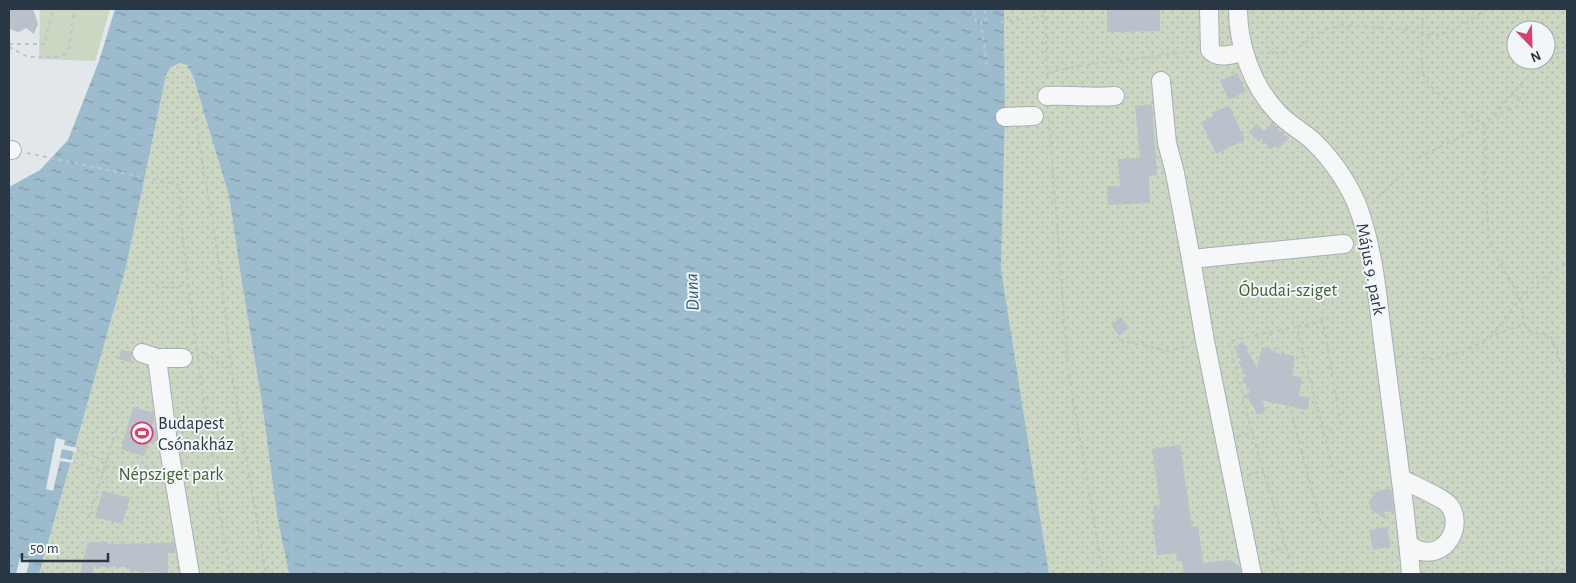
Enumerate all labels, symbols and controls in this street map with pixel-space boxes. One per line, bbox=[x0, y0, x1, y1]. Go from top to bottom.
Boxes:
north arrow bbox=[1506, 20, 1556, 70]
text: N bbox=[1528, 48, 1543, 64]
street label: Május 9. park bbox=[1352, 222, 1388, 317]
water label: Duna bbox=[682, 273, 703, 311]
park label: Óbudai-sziget bbox=[1239, 279, 1338, 300]
place label: Budapest Csónakház bbox=[158, 415, 234, 454]
sports icon: Budapest Csónakház bbox=[130, 421, 154, 445]
park label: Népsziget park bbox=[119, 466, 224, 484]
scale bar bbox=[22, 530, 109, 562]
text: 50 m bbox=[30, 541, 59, 556]

